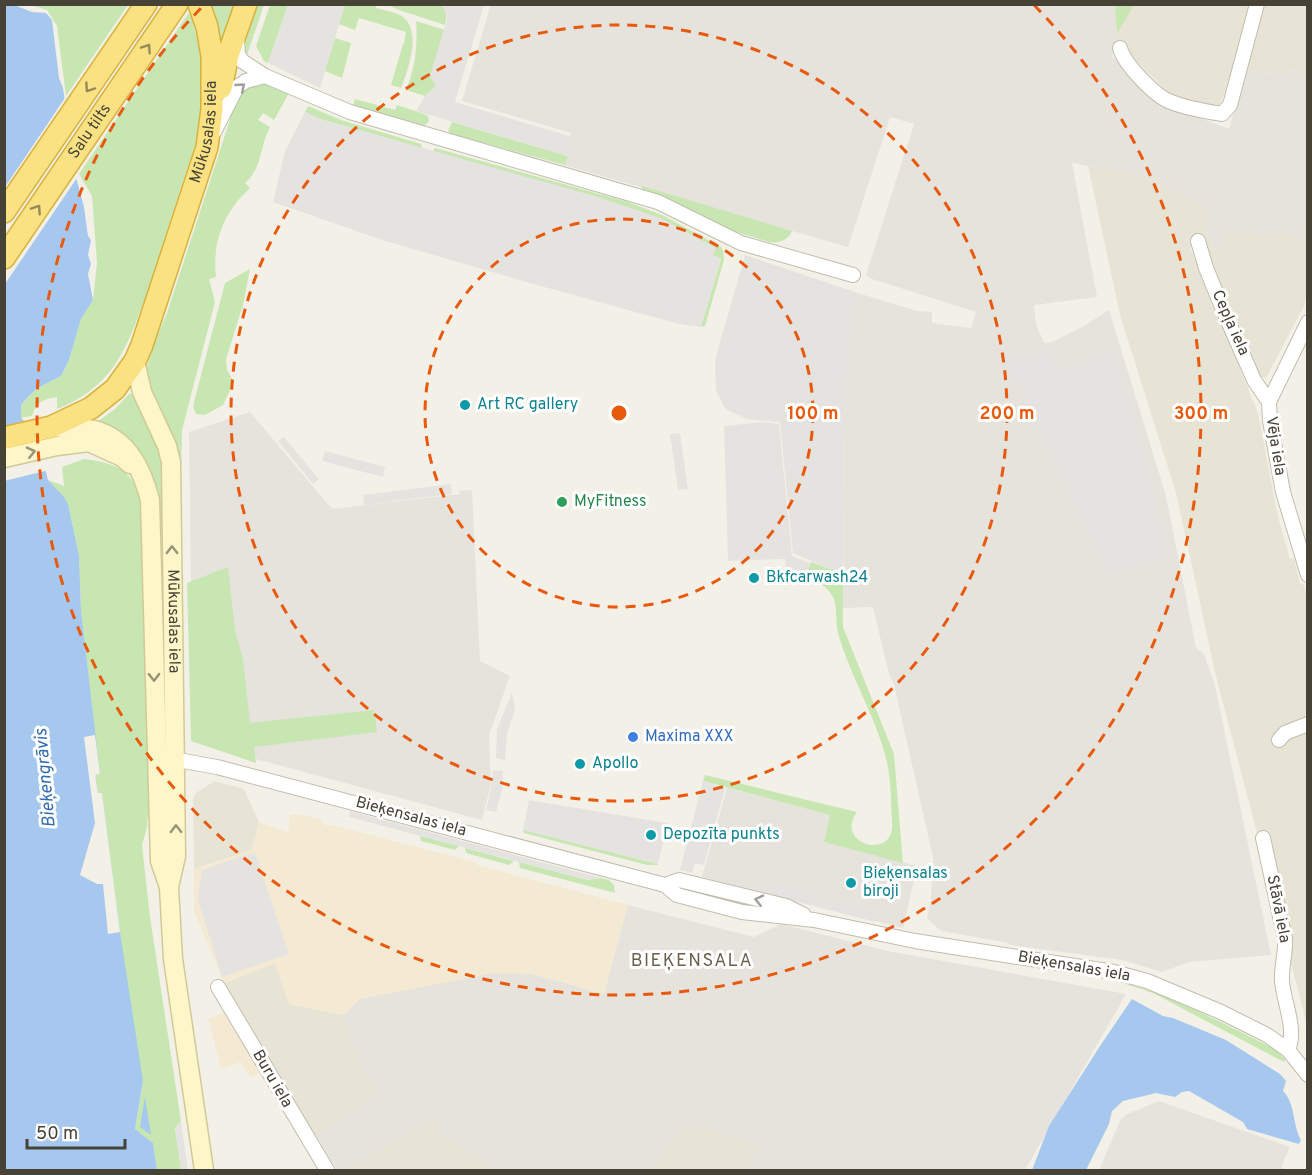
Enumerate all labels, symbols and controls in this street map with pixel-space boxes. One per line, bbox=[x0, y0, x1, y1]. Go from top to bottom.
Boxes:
one-way arrow bbox=[140, 44, 151, 55]
one-way arrow bbox=[85, 81, 96, 92]
street label: Mūkusalas iela bbox=[186, 81, 222, 186]
one-way arrow bbox=[234, 83, 245, 94]
street label: Salu tilts bbox=[64, 100, 116, 163]
one-way arrow bbox=[30, 205, 41, 216]
street label: Cepļa iela bbox=[1207, 287, 1253, 359]
place label: Art RC gallery bbox=[477, 395, 578, 415]
marker: Art RC gallery bbox=[458, 398, 472, 412]
centre of rings bbox=[609, 403, 629, 423]
text: 100 m bbox=[787, 403, 839, 426]
text: 200 m bbox=[979, 403, 1035, 426]
text: 300 m bbox=[1174, 403, 1228, 426]
street label: Vēja iela bbox=[1260, 415, 1290, 477]
one-way arrow bbox=[26, 447, 36, 460]
place label: MyFitness bbox=[574, 492, 647, 512]
marker: MyFitness bbox=[555, 495, 569, 509]
one-way arrow bbox=[166, 546, 178, 555]
place label: Bkfcarwash24 bbox=[766, 568, 868, 588]
street label: Mūkusalas iela bbox=[162, 569, 184, 673]
marker: Bkfcarwash24 bbox=[747, 571, 761, 585]
one-way arrow bbox=[148, 673, 161, 682]
water label: Bieķengrāvis bbox=[30, 727, 62, 829]
place label: Maxima XXX bbox=[645, 727, 733, 747]
marker: Maxima XXX bbox=[626, 730, 640, 744]
place label: Apollo bbox=[592, 754, 638, 774]
marker: Apollo bbox=[573, 757, 587, 771]
street label: Bieķensalas iela bbox=[353, 793, 469, 841]
one-way arrow bbox=[170, 825, 182, 834]
place label: Depozīta punkts bbox=[663, 825, 780, 845]
marker: Depozīta punkts bbox=[644, 828, 658, 842]
place label: Bieķensalas biroji bbox=[863, 864, 948, 902]
street label: Stāvā iela bbox=[1262, 873, 1294, 945]
marker: Bieķensalas biroji bbox=[844, 876, 858, 890]
one-way arrow bbox=[755, 895, 765, 908]
street label: Bieķensalas iela bbox=[1016, 947, 1132, 987]
district label: BIEĶENSALA bbox=[631, 950, 753, 973]
street label: Buru iela bbox=[247, 1046, 297, 1112]
scale bar bbox=[27, 1112, 124, 1150]
text: 50 m bbox=[36, 1123, 78, 1146]

